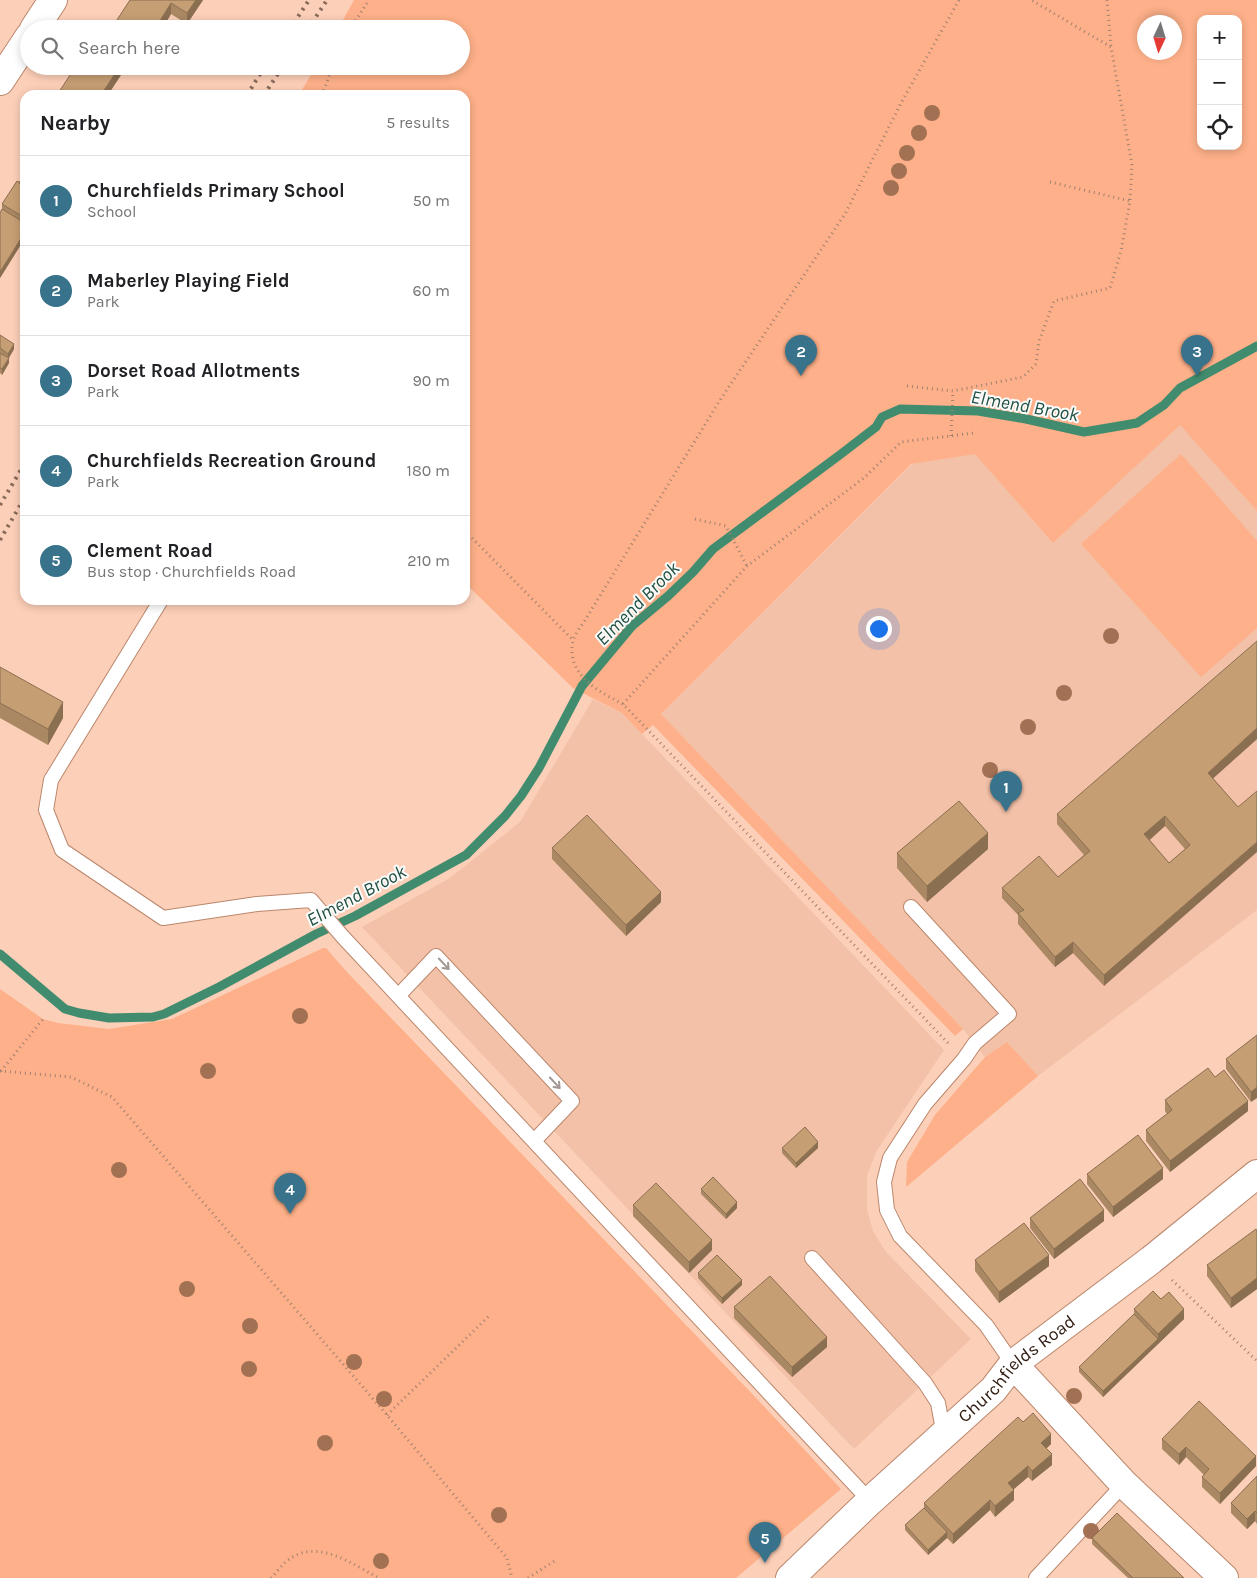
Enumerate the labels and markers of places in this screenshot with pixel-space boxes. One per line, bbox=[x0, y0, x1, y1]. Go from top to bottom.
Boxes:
pin: 2 bbox=[785, 335, 817, 376]
pin: 3 bbox=[1181, 335, 1213, 376]
pin: 1 bbox=[990, 771, 1022, 812]
pin: 4 bbox=[274, 1173, 306, 1214]
pin: 5 bbox=[749, 1522, 781, 1563]

